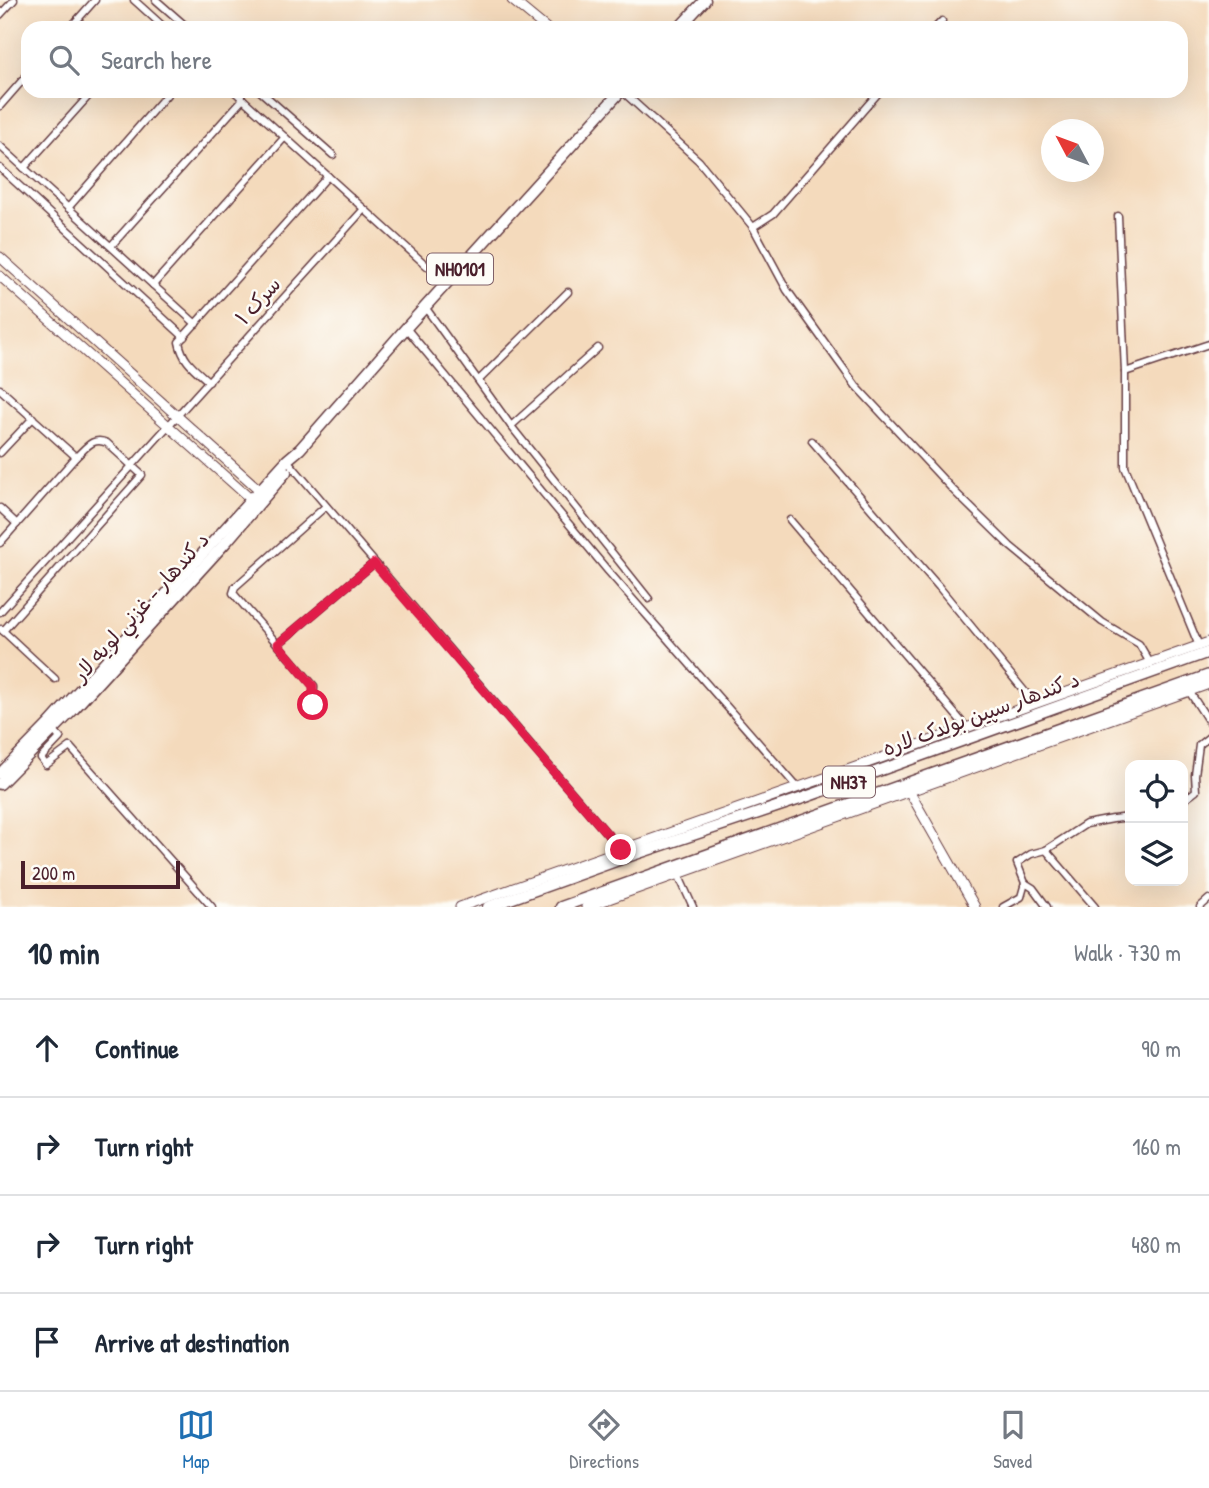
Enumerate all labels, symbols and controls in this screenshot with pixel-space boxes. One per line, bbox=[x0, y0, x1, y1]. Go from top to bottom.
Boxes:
search box bbox=[21, 21, 1188, 98]
icon: search bbox=[45, 41, 83, 79]
text: Search here bbox=[101, 42, 212, 77]
north arrow bbox=[1041, 119, 1104, 182]
road number: NH0101 bbox=[427, 254, 493, 284]
street label: سرک ۱ bbox=[228, 270, 287, 331]
street label: د کندهار - غزني لويه لار bbox=[64, 526, 219, 693]
street label: د کندهار سپین بولدک لاره bbox=[878, 664, 1084, 763]
route start bbox=[297, 689, 328, 720]
map controls bbox=[1125, 760, 1188, 886]
button: locate bbox=[1125, 760, 1188, 823]
road number: NH37 bbox=[823, 766, 875, 797]
button: layers bbox=[1125, 823, 1188, 886]
route end bbox=[605, 834, 636, 865]
scale bar bbox=[21, 858, 180, 890]
text: 200 m bbox=[32, 860, 75, 886]
text: 10 min bbox=[28, 933, 100, 973]
text: Walk · 730 m bbox=[1074, 937, 1181, 968]
icon: ahead bbox=[28, 1029, 66, 1067]
text: Continue bbox=[95, 1031, 179, 1066]
text: 90 m bbox=[1141, 1033, 1181, 1064]
icon: right bbox=[28, 1127, 66, 1165]
text: Turn right bbox=[95, 1129, 193, 1164]
text: 160 m bbox=[1132, 1131, 1181, 1162]
icon: right bbox=[28, 1225, 66, 1263]
text: Turn right bbox=[95, 1227, 193, 1262]
text: 480 m bbox=[1131, 1229, 1181, 1260]
icon: arrive bbox=[28, 1323, 66, 1361]
text: Arrive at destination bbox=[95, 1325, 290, 1360]
tab: Map bbox=[177, 1406, 215, 1474]
tab: Directions bbox=[569, 1406, 639, 1474]
tab: Saved bbox=[993, 1406, 1032, 1474]

